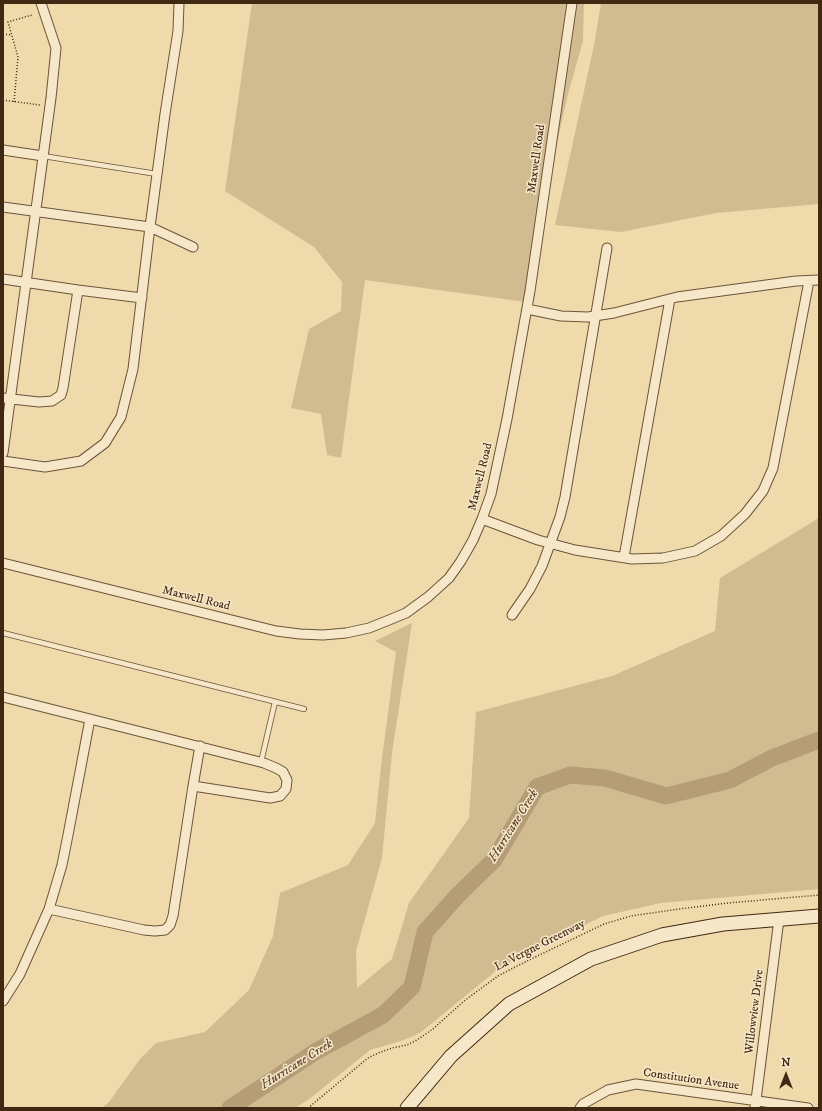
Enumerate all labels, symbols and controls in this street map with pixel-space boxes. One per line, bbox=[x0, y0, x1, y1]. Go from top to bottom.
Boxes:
street label: Maxwell Road bbox=[525, 124, 549, 194]
street label: Maxwell Road bbox=[466, 442, 496, 512]
street label: Maxwell Road bbox=[161, 584, 231, 614]
water label: Hurricane Creek bbox=[486, 787, 542, 865]
street label: La Vergne Greenway bbox=[492, 917, 588, 975]
street label: Willowview Drive bbox=[743, 969, 767, 1055]
water label: Hurricane Creek bbox=[258, 1037, 336, 1093]
north arrow bbox=[766, 1055, 806, 1095]
text: N bbox=[781, 1056, 791, 1070]
street label: Constitution Avenue bbox=[642, 1066, 740, 1094]

